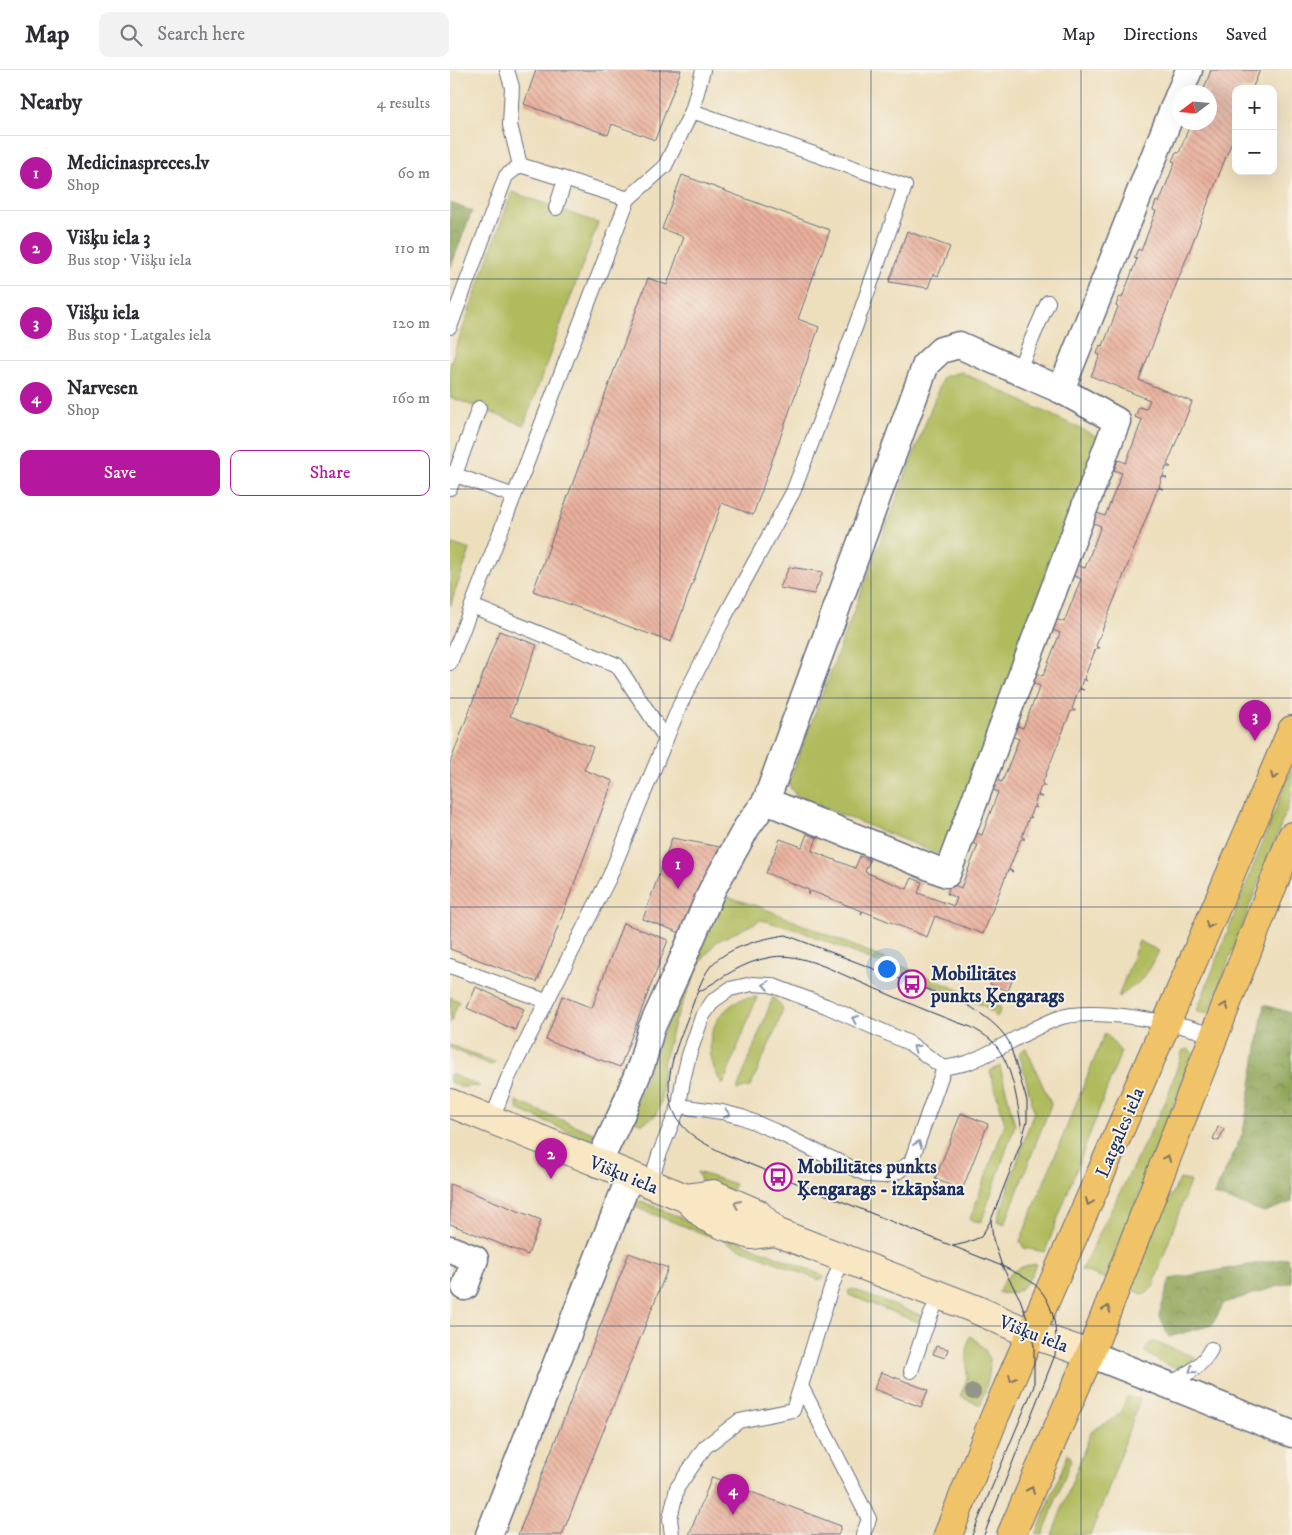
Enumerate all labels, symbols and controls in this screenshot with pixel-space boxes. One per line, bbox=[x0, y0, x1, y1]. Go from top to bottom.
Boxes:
search box bbox=[99, 12, 449, 57]
text: Map bbox=[25, 20, 69, 50]
icon: search bbox=[117, 21, 145, 49]
text: Search here bbox=[157, 23, 245, 46]
text: Map bbox=[1062, 24, 1095, 46]
text: Directions bbox=[1123, 24, 1198, 46]
text: Saved bbox=[1226, 24, 1267, 46]
north arrow bbox=[1172, 85, 1217, 130]
map controls bbox=[1232, 85, 1277, 175]
button: + bbox=[1232, 85, 1277, 130]
text: Nearby bbox=[20, 90, 82, 116]
text: 4 results bbox=[377, 93, 430, 113]
button: − bbox=[1232, 130, 1277, 175]
text: Medicinaspreces.lv bbox=[67, 152, 209, 175]
text: 1 bbox=[33, 163, 39, 183]
text: 60 m bbox=[398, 163, 430, 183]
text: Shop bbox=[67, 175, 100, 195]
text: Višķu iela 3 bbox=[67, 227, 150, 250]
text: 2 bbox=[32, 238, 40, 258]
text: 110 m bbox=[394, 238, 430, 258]
text: Bus stop · Višķu iela bbox=[67, 250, 191, 270]
text: Višķu iela bbox=[67, 302, 139, 325]
text: 3 bbox=[33, 313, 39, 333]
text: 120 m bbox=[392, 313, 430, 333]
text: Bus stop · Latgales iela bbox=[67, 325, 211, 345]
text: Narvesen bbox=[67, 377, 138, 400]
text: 4 bbox=[31, 388, 41, 408]
text: 160 m bbox=[392, 388, 430, 408]
text: Shop bbox=[67, 400, 100, 420]
button: Save bbox=[20, 450, 220, 496]
button: Share bbox=[230, 450, 430, 496]
pin: 3 bbox=[1239, 700, 1271, 741]
one-way arrow bbox=[1269, 771, 1280, 780]
pin: 1 bbox=[662, 848, 694, 889]
one-way arrow bbox=[1205, 920, 1215, 929]
your location bbox=[874, 956, 900, 982]
place label: Mobilitātes punkts Ķengarags bbox=[930, 963, 1065, 1008]
bus stop icon: Mobilitātes punkts Ķengarags bbox=[897, 969, 927, 999]
one-way arrow bbox=[762, 981, 771, 991]
one-way arrow bbox=[1219, 1002, 1229, 1011]
one-way arrow bbox=[851, 1014, 860, 1025]
one-way arrow bbox=[912, 1045, 922, 1054]
street label: Latgales iela bbox=[1091, 1084, 1150, 1181]
one-way arrow bbox=[723, 1108, 732, 1119]
pin: 2 bbox=[535, 1138, 567, 1179]
one-way arrow bbox=[912, 1141, 922, 1149]
street label: Višķu iela bbox=[585, 1151, 661, 1200]
one-way arrow bbox=[1161, 1154, 1171, 1163]
place label: Mobilitātes punkts Ķengarags - izkāpšana bbox=[797, 1156, 965, 1201]
bus stop icon: Mobilitātes punkts Ķengarags - izkāpšana bbox=[763, 1162, 793, 1192]
one-way arrow bbox=[1084, 1197, 1095, 1206]
one-way arrow bbox=[733, 1200, 741, 1210]
one-way arrow bbox=[1101, 1305, 1111, 1314]
street label: Višķu iela bbox=[995, 1310, 1071, 1358]
one-way arrow bbox=[1188, 1364, 1198, 1373]
one-way arrow bbox=[1007, 1373, 1018, 1382]
pin: 4 bbox=[717, 1474, 749, 1515]
one-way arrow bbox=[1024, 1486, 1035, 1495]

